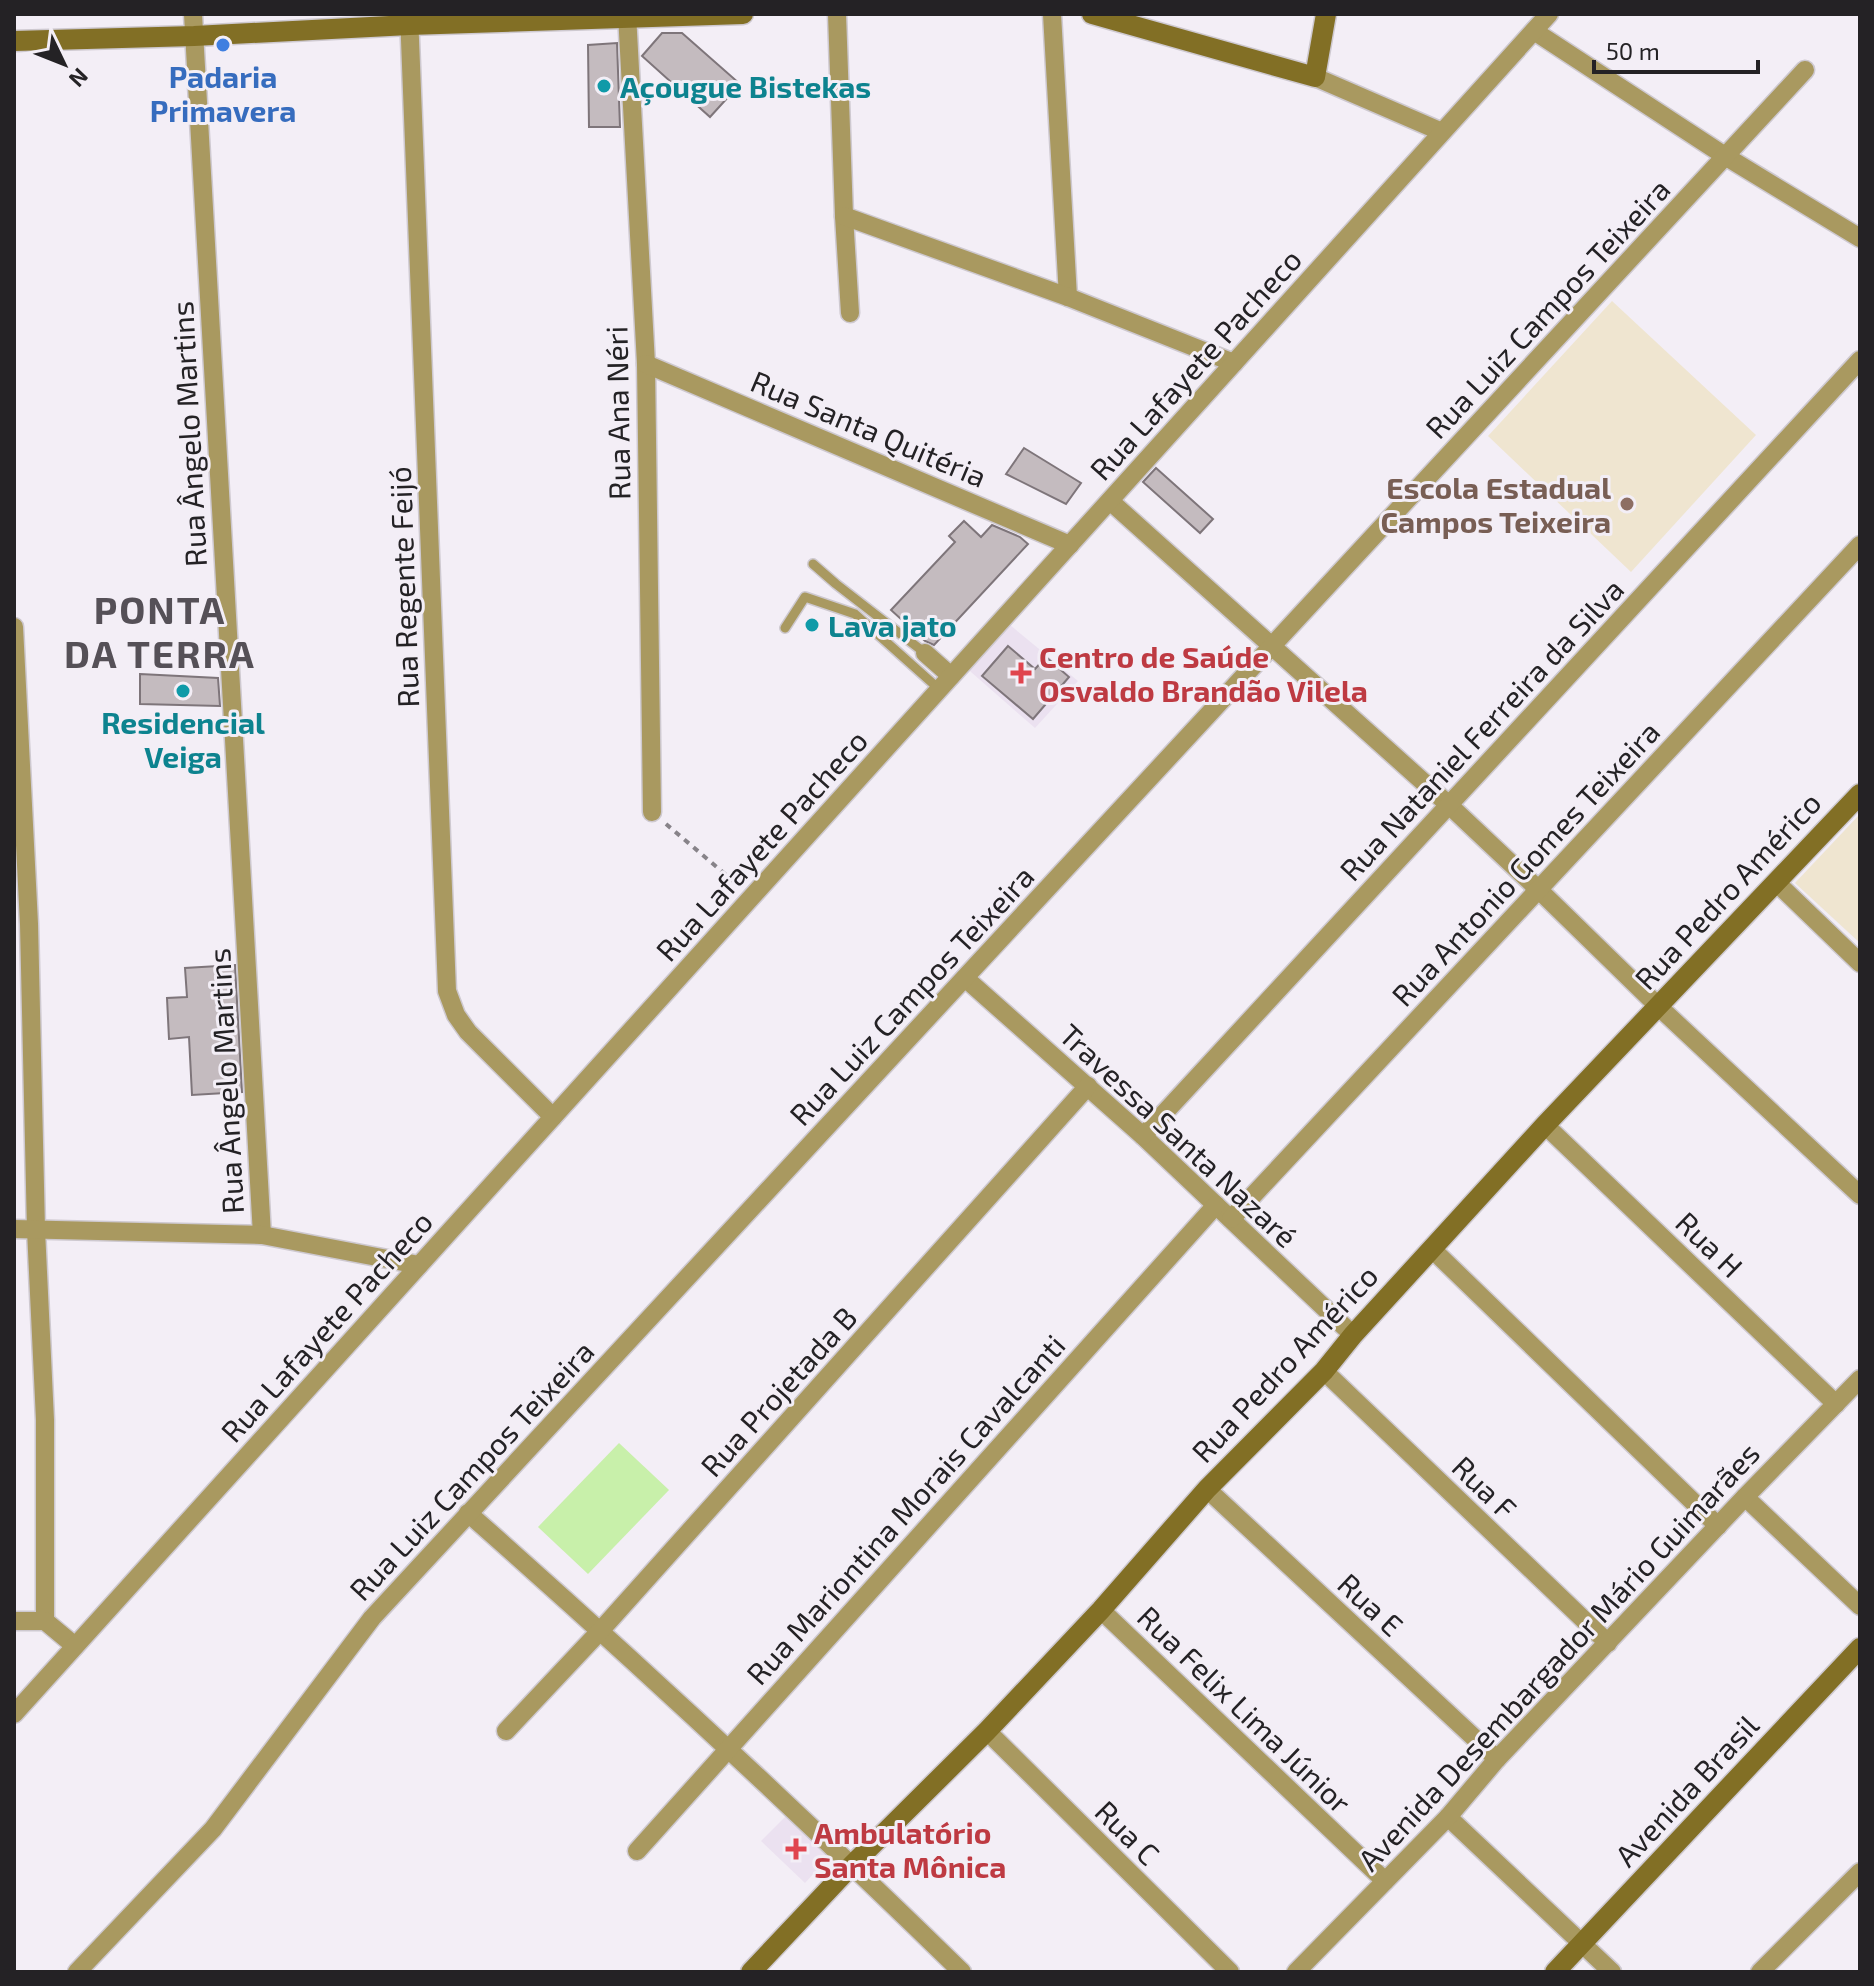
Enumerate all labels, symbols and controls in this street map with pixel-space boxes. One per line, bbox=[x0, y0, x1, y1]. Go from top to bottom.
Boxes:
north arrow bbox=[24, 24, 104, 104]
scale bar bbox=[1594, 24, 1758, 74]
marker: Padaria Primavera bbox=[214, 36, 232, 54]
text: 50 m bbox=[1606, 36, 1660, 65]
place label: Padaria Primavera bbox=[150, 58, 296, 128]
text: N bbox=[64, 64, 94, 93]
place label: Açougue Bistekas bbox=[620, 68, 871, 106]
marker: Açougue Bistekas bbox=[595, 77, 613, 95]
street label: Rua Luiz Campos Teixeira bbox=[1417, 171, 1677, 445]
street label: Rua Lafayete Pacheco bbox=[1082, 241, 1308, 487]
street label: Rua Ângelo Martins bbox=[163, 300, 213, 568]
street label: Rua Ana Néri bbox=[597, 326, 637, 500]
street label: Rua Santa Quitéria bbox=[746, 362, 992, 494]
street label: Rua Regente Feijó bbox=[381, 466, 425, 708]
place label: Escola Estadual Campos Teixeira bbox=[1380, 469, 1611, 539]
marker: Escola Estadual Campos Teixeira bbox=[1618, 495, 1636, 513]
street label: Rua Nataniel Ferreira da Silva bbox=[1332, 571, 1630, 887]
district label: PONTA DA TERRA bbox=[64, 586, 256, 676]
place label: Lava jato bbox=[828, 607, 957, 643]
marker: Lava jato bbox=[803, 616, 821, 634]
place label: Centro de Saúde Osvaldo Brandão Vilela bbox=[1039, 638, 1368, 708]
marker: Centro de Saúde Osvaldo Brandão Vilela bbox=[1010, 662, 1032, 684]
marker: Residencial Veiga bbox=[174, 682, 192, 700]
place label: Residencial Veiga bbox=[101, 704, 265, 774]
street label: Rua Antonio Gomes Teixeira bbox=[1384, 713, 1666, 1013]
street label: Rua Lafayete Pacheco bbox=[648, 722, 874, 968]
street label: Rua Pedro Américo bbox=[1626, 784, 1828, 996]
street label: Rua Luiz Campos Teixeira bbox=[781, 858, 1041, 1132]
street label: Rua Ângelo Martins bbox=[200, 947, 250, 1215]
street label: Travessa Santa Nazaré bbox=[1053, 1016, 1305, 1254]
street label: Rua Lafayete Pacheco bbox=[213, 1203, 439, 1449]
street label: Rua H bbox=[1669, 1204, 1751, 1284]
street label: Rua Pedro Américo bbox=[1183, 1257, 1385, 1469]
street label: Rua Projetada B bbox=[692, 1299, 864, 1483]
street label: Rua Mariontina Morais Cavalcanti bbox=[738, 1327, 1072, 1691]
street label: Rua Luiz Campos Teixeira bbox=[341, 1333, 601, 1607]
street label: Avenida Desembargador Mário Guimarães bbox=[1350, 1435, 1766, 1877]
street label: Rua F bbox=[1446, 1448, 1524, 1526]
street label: Rua E bbox=[1331, 1565, 1411, 1643]
street label: Rua Felix Lima Júnior bbox=[1131, 1598, 1359, 1820]
street label: Avenida Brasil bbox=[1607, 1707, 1765, 1873]
street label: Rua C bbox=[1088, 1792, 1168, 1872]
place label: Ambulatório Santa Mônica bbox=[814, 1814, 1006, 1884]
marker: Ambulatório Santa Mônica bbox=[785, 1838, 807, 1860]

